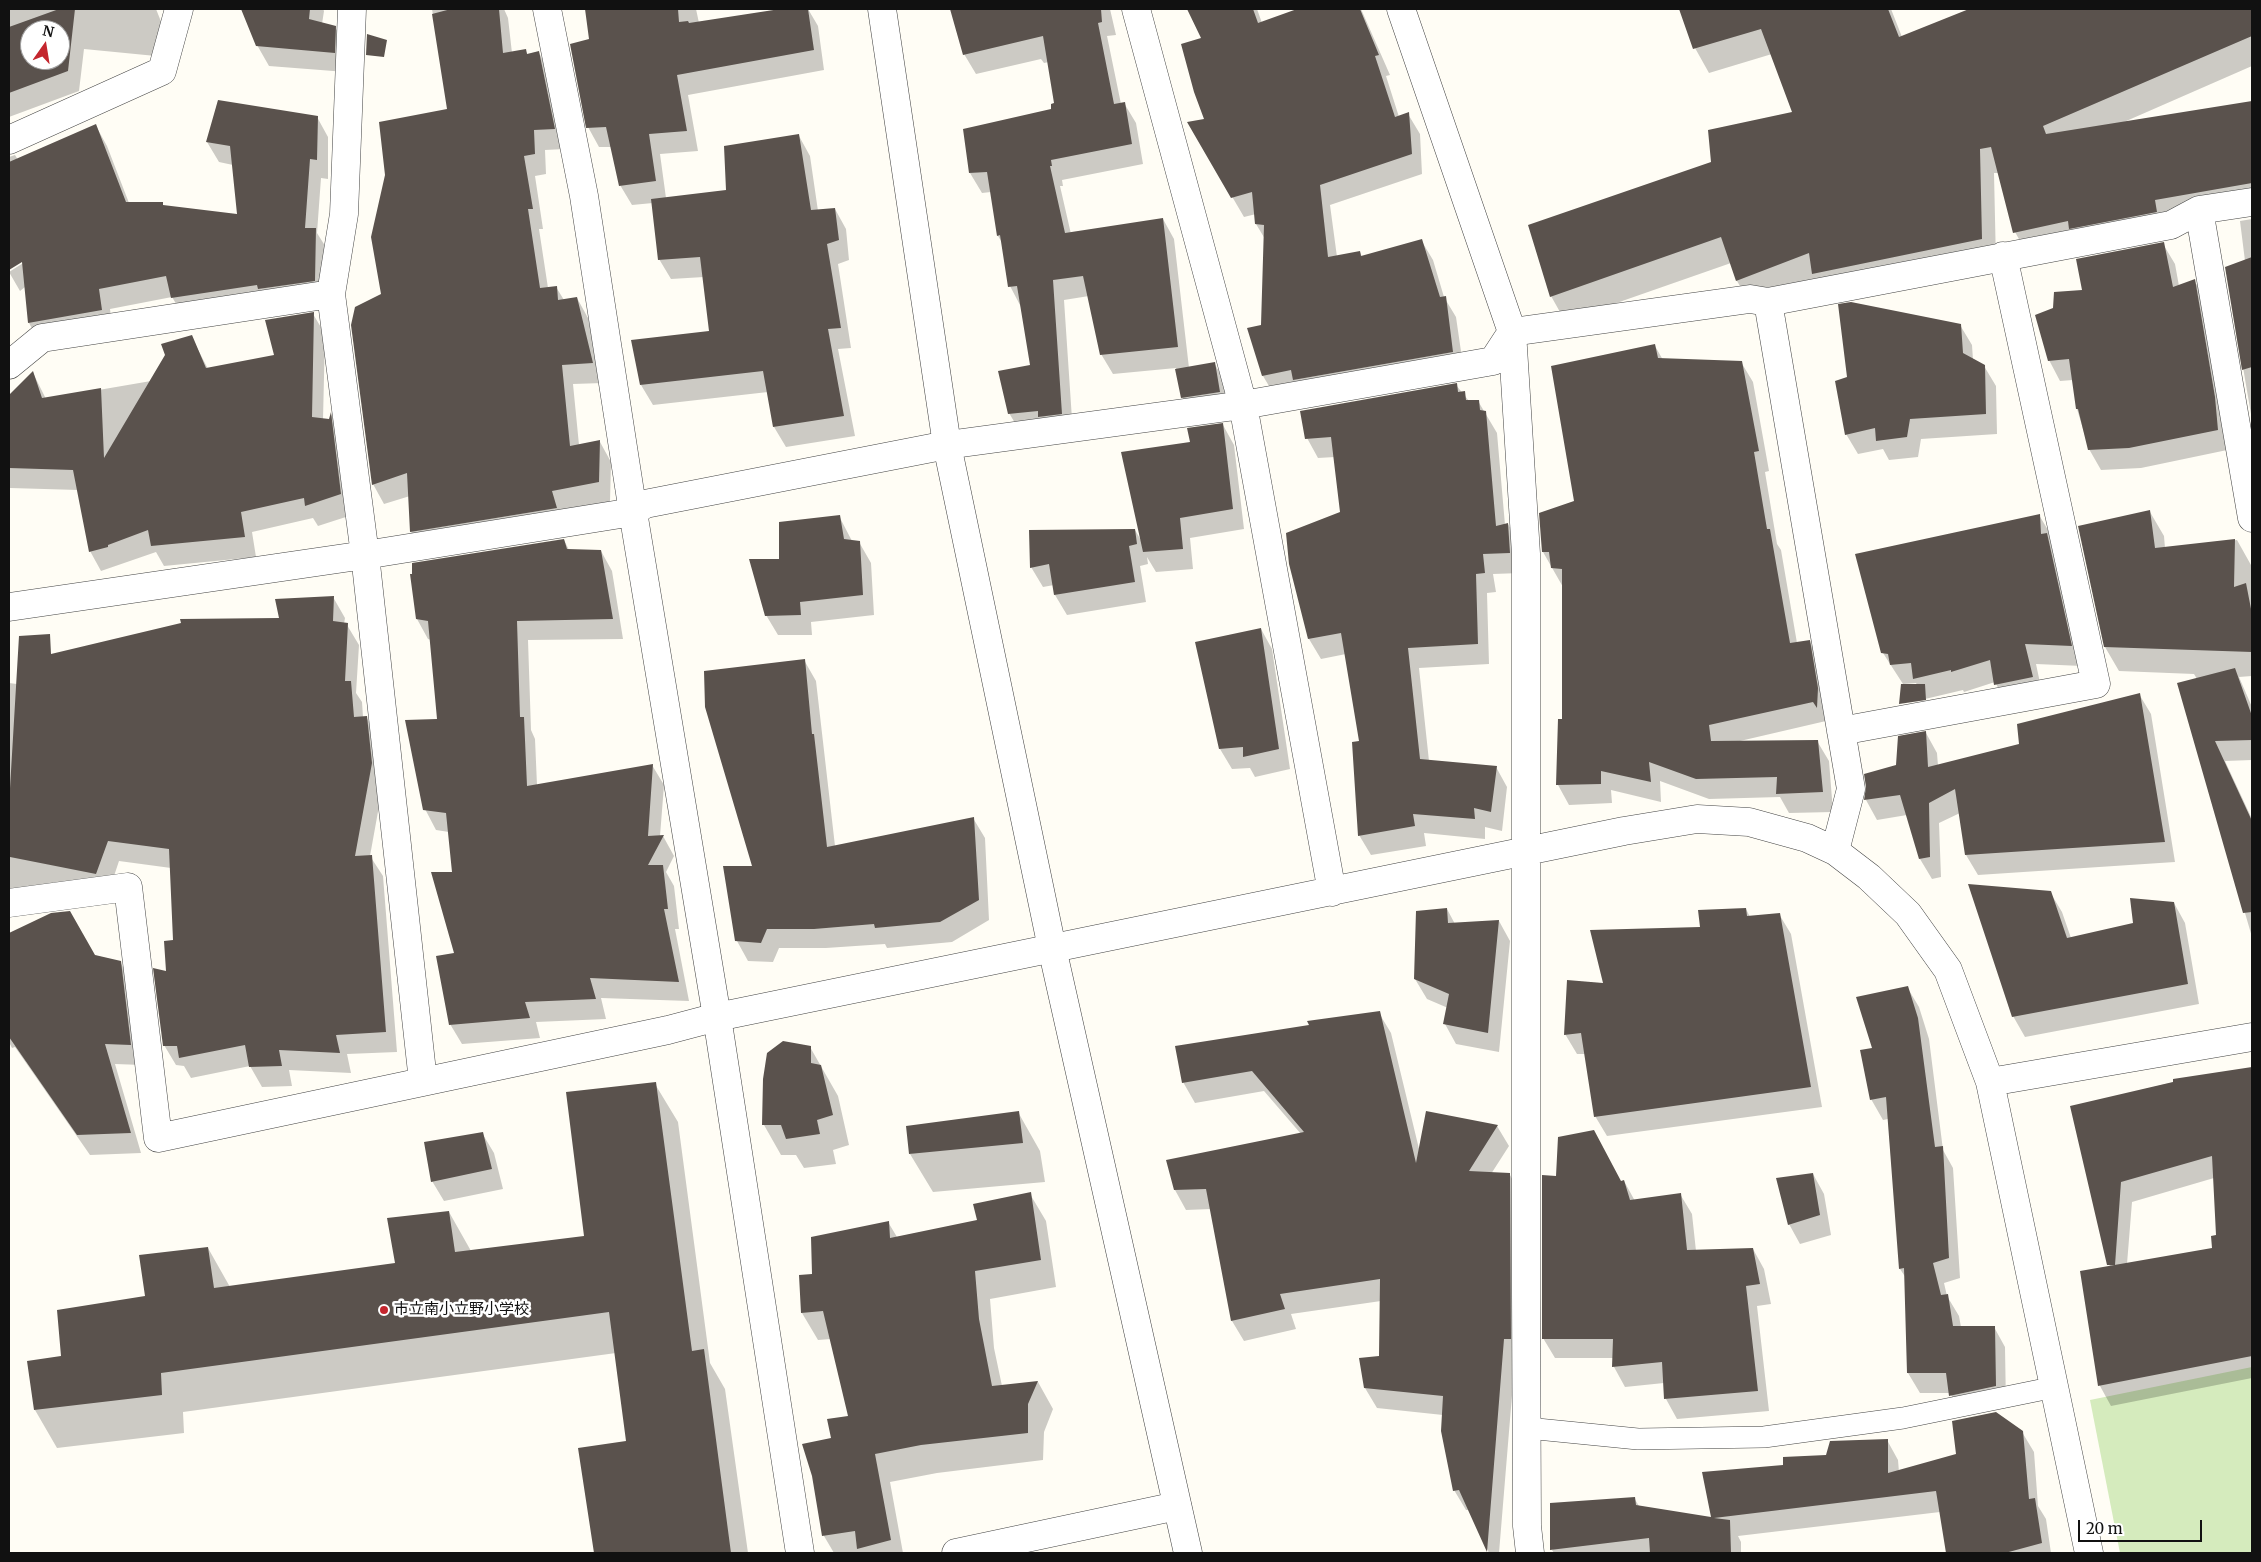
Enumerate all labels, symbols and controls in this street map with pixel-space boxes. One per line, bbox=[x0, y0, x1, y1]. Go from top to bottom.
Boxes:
north arrow bbox=[20, 20, 70, 70]
text: N bbox=[41, 21, 56, 41]
place label: 市立南小立野小学校 bbox=[394, 1301, 529, 1319]
marker: 市立南小立野小学校 bbox=[378, 1304, 390, 1316]
scale bar bbox=[2081, 1510, 2205, 1542]
text: 20 m bbox=[2086, 1519, 2123, 1538]

